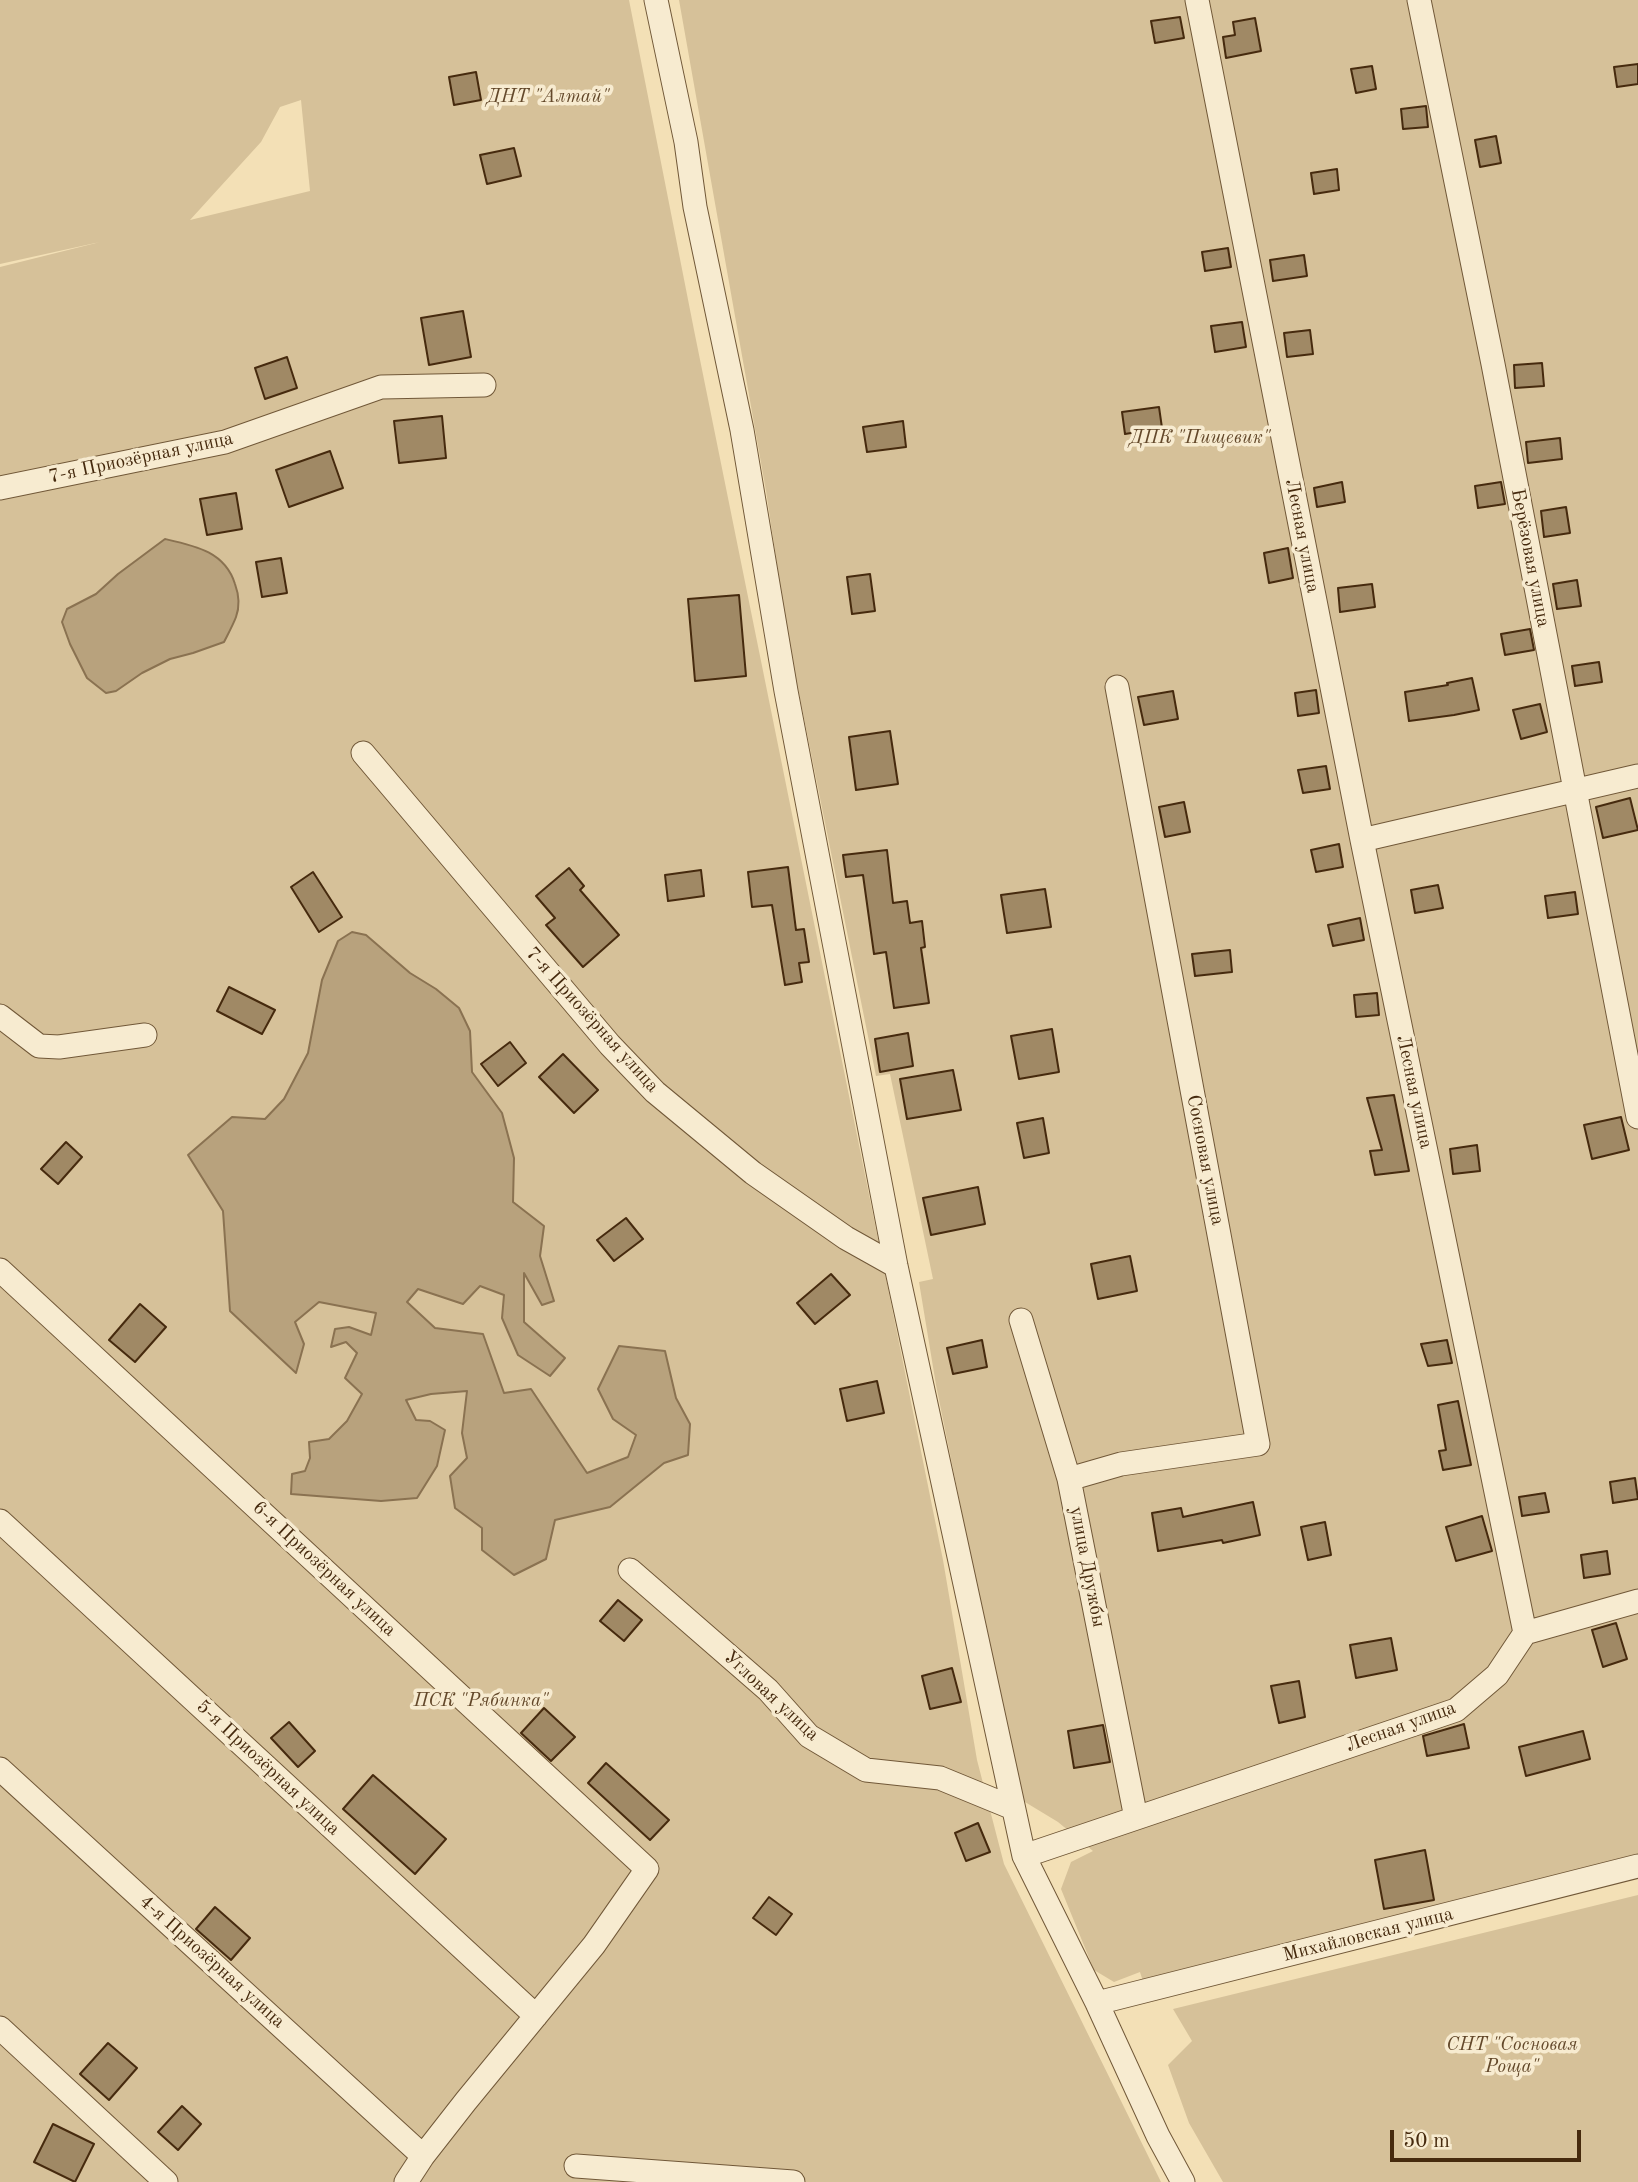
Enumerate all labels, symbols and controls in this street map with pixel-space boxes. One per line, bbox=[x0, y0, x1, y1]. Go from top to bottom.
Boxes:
park label: ДНТ "Алтай" bbox=[487, 86, 609, 108]
street label: 7-я Приозёрная улица bbox=[47, 427, 235, 489]
park label: ДПК "Пищевик" bbox=[1130, 427, 1270, 449]
street label: Лесная улица bbox=[1280, 477, 1324, 595]
street label: Берёзовая улица bbox=[1505, 487, 1555, 629]
street label: 7-я Приозёрная улица bbox=[521, 942, 663, 1098]
street label: Лесная улица bbox=[1391, 1033, 1437, 1151]
street label: Сосновая улица bbox=[1181, 1093, 1229, 1227]
street label: 6-я Приозёрная улица bbox=[247, 1497, 401, 1641]
street label: улица Дружбы bbox=[1064, 1505, 1110, 1629]
street label: Угловая улица bbox=[719, 1646, 823, 1746]
park label: ПСК "Рябинка" bbox=[413, 1690, 549, 1712]
street label: 5-я Приозёрная улица bbox=[191, 1696, 345, 1840]
street label: Лесная улица bbox=[1343, 1697, 1459, 1757]
street label: 4-я Приозёрная улица bbox=[134, 1891, 290, 2033]
street label: Михайловская улица bbox=[1280, 1903, 1456, 1967]
park label: СНТ "Сосновая Роща" bbox=[1446, 2034, 1578, 2078]
scale bar bbox=[1393, 2116, 1584, 2160]
text: 50 m bbox=[1403, 2131, 1450, 2152]

